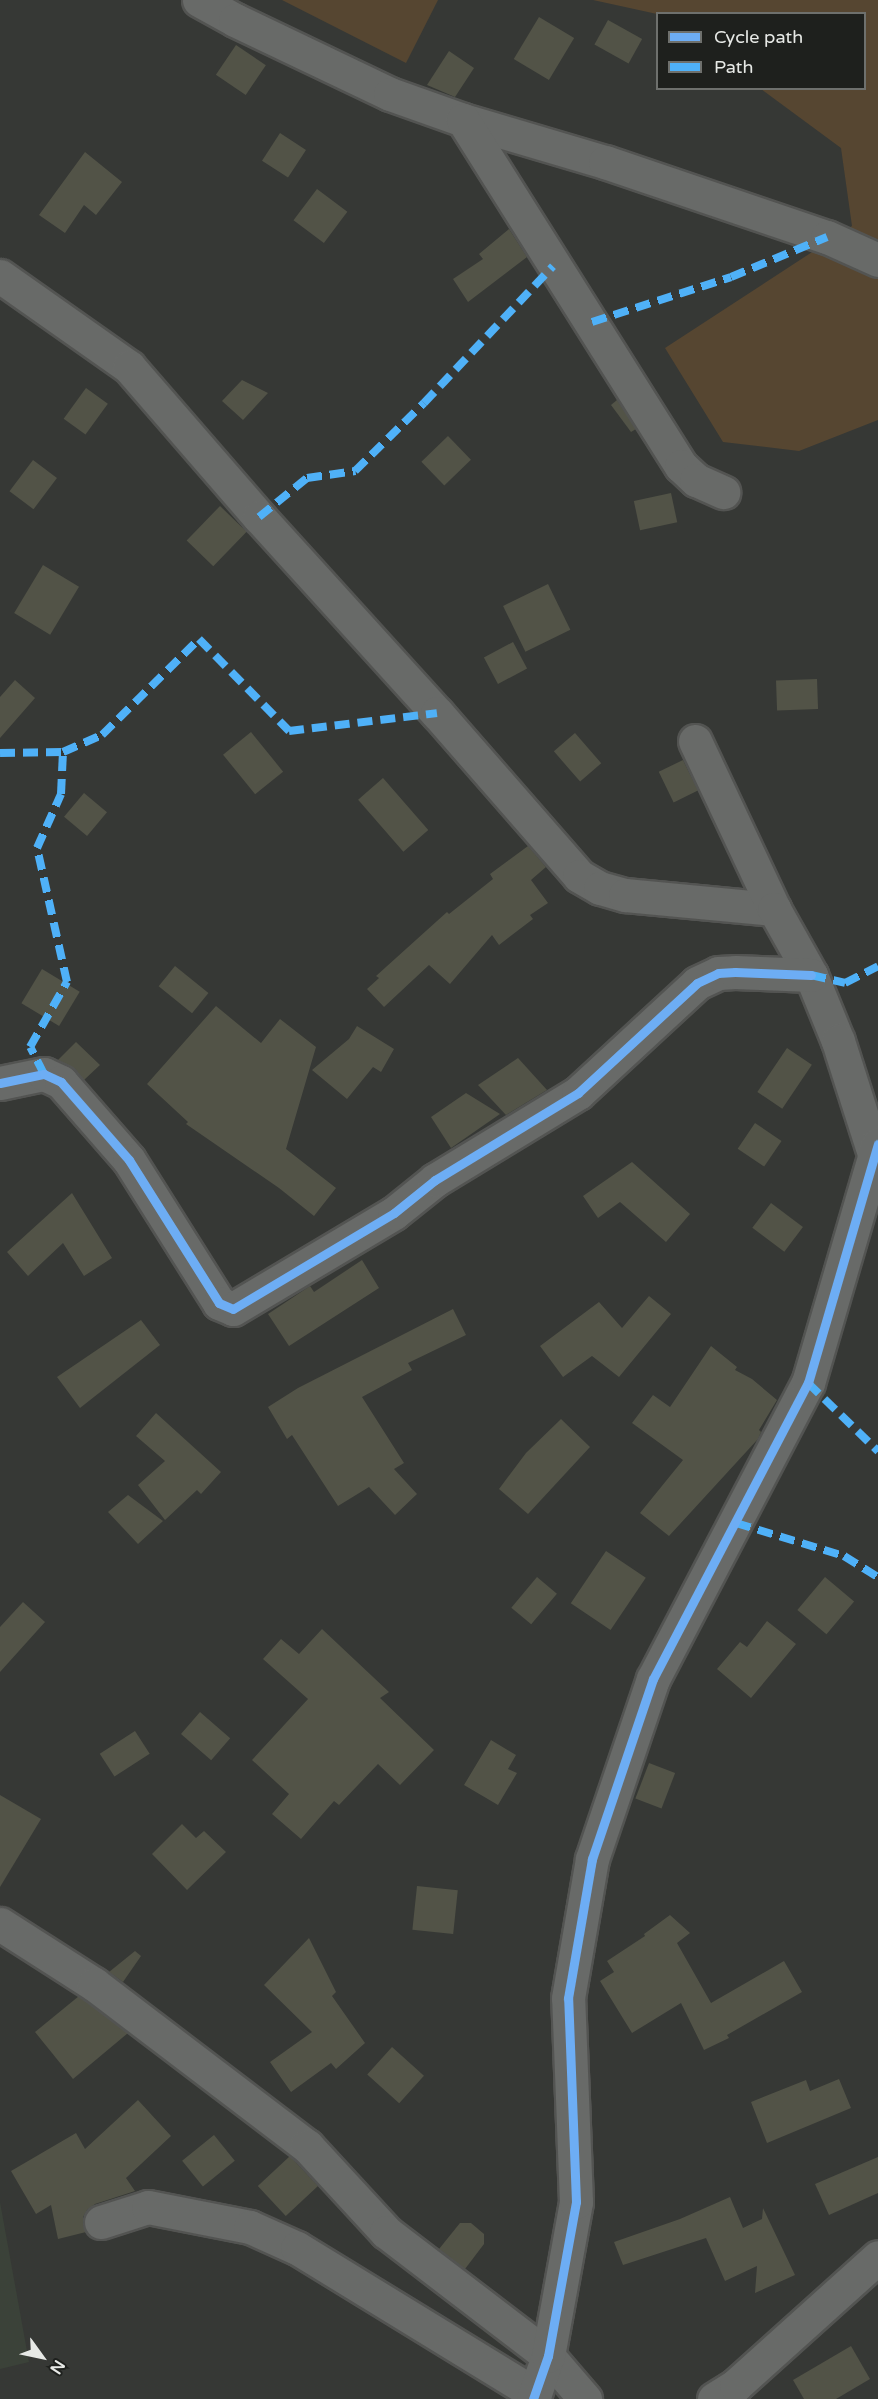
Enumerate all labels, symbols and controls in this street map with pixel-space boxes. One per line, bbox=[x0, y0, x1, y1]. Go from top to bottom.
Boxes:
legend bbox=[656, 12, 866, 90]
text: Cycle path bbox=[714, 26, 803, 48]
text: Path bbox=[714, 56, 753, 78]
north arrow bbox=[12, 2327, 72, 2387]
text: N bbox=[45, 2356, 69, 2378]

